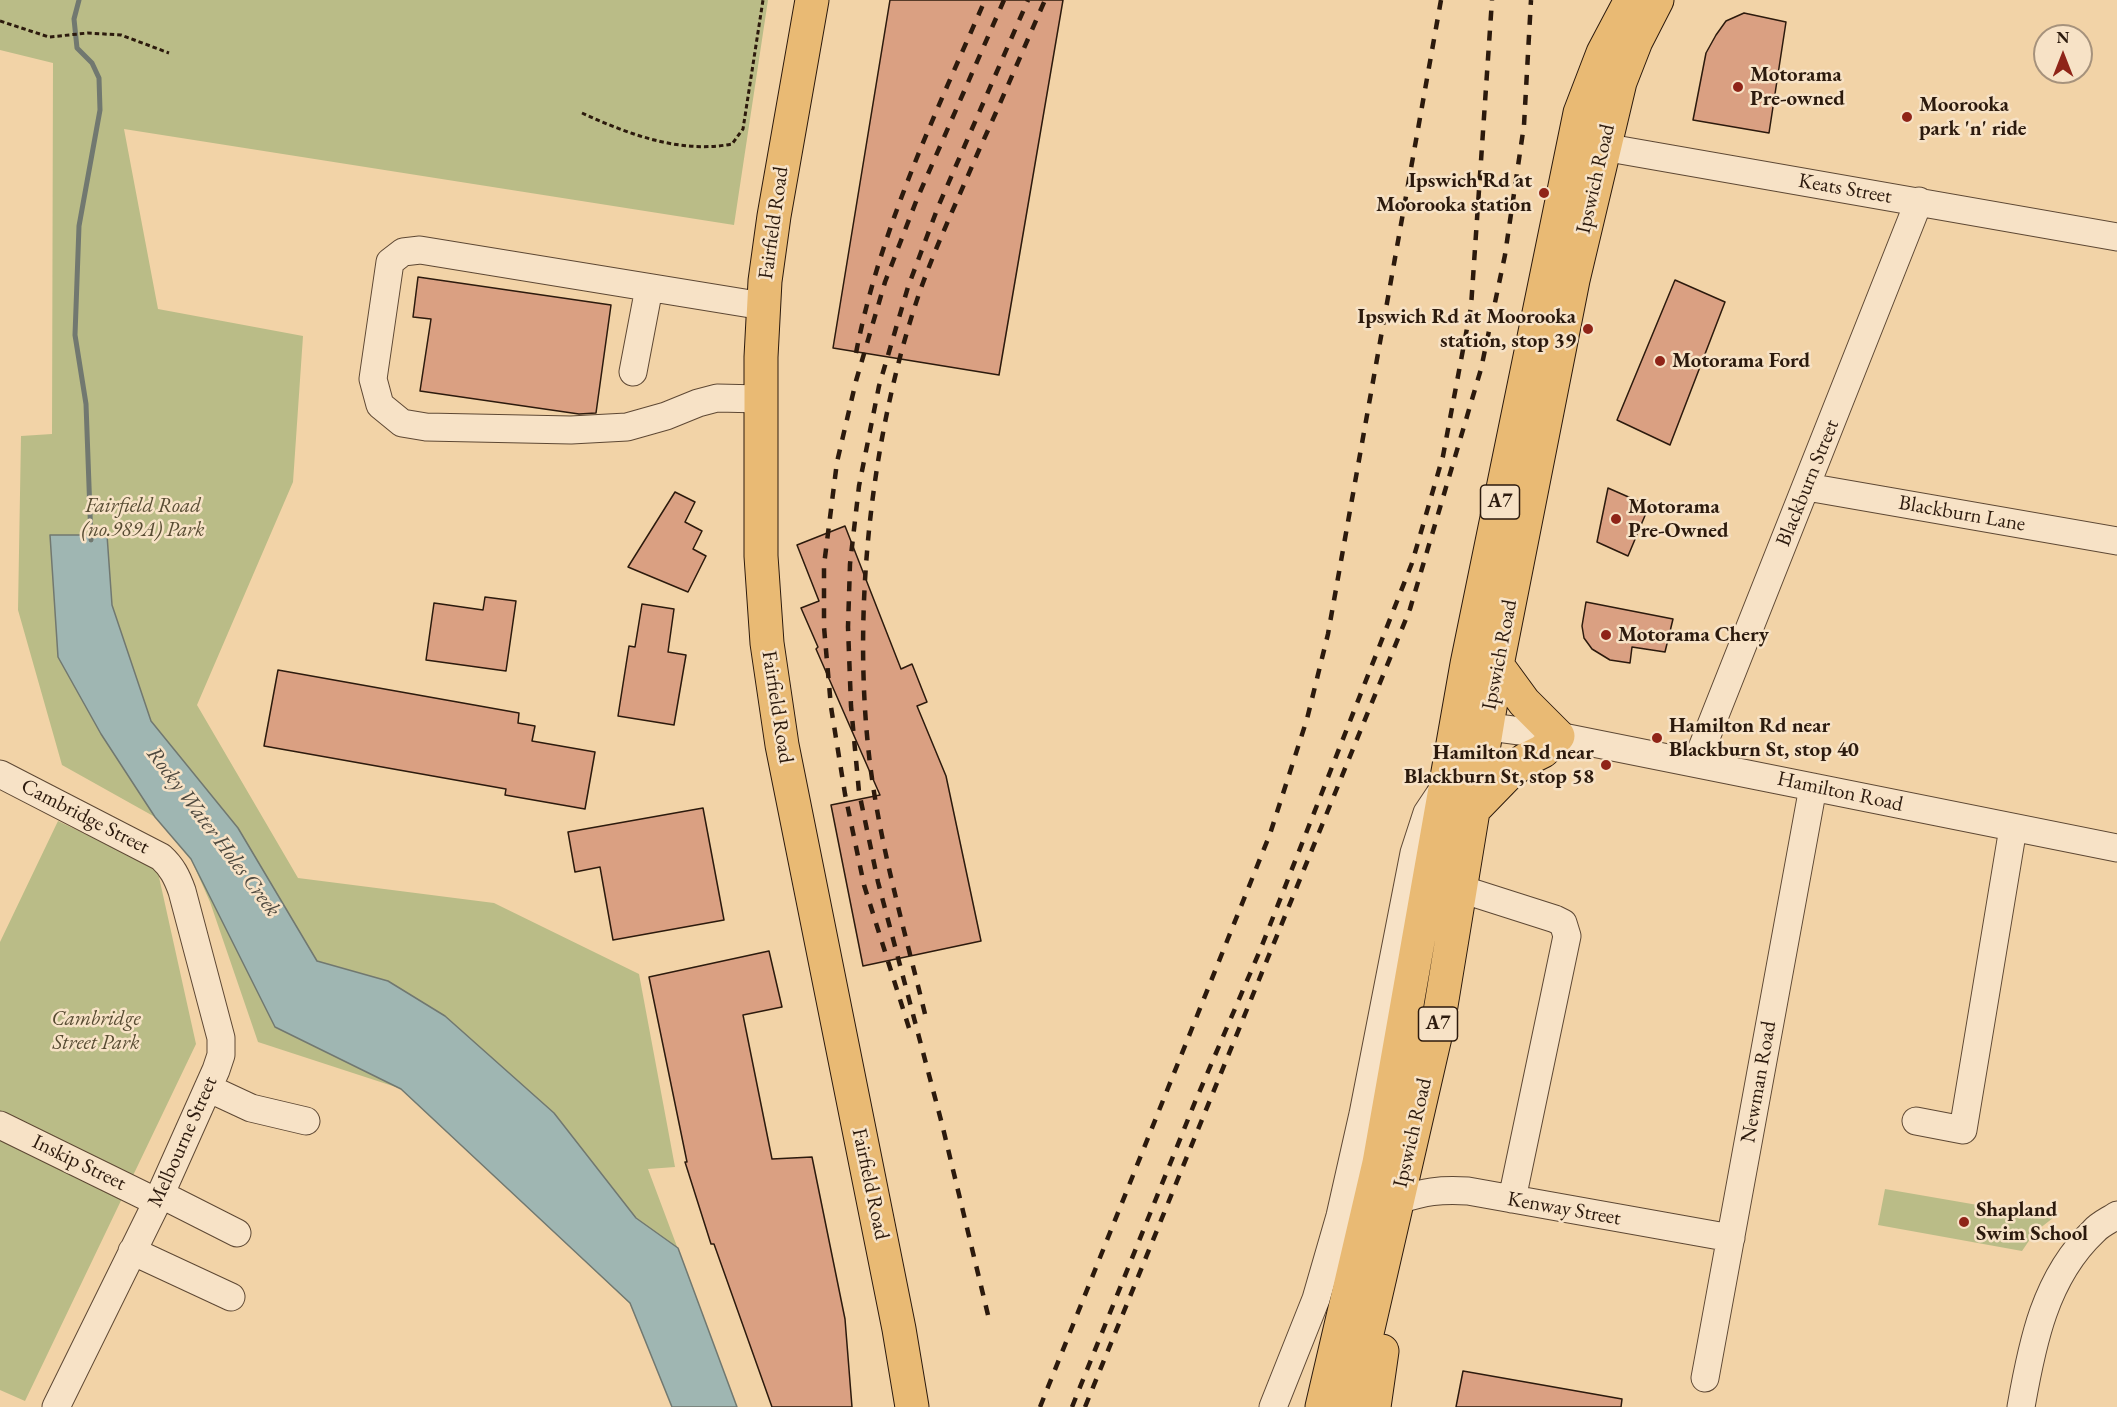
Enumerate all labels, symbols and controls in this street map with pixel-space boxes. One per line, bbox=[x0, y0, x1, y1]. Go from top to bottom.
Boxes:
north arrow bbox=[2033, 24, 2093, 84]
text: N bbox=[2057, 27, 2069, 48]
place label: Motorama Pre-owned bbox=[1750, 62, 1845, 112]
marker: Motorama Pre-owned bbox=[1731, 80, 1745, 94]
place label: Moorooka park 'n' ride bbox=[1919, 92, 2027, 142]
marker: Moorooka park 'n' ride bbox=[1900, 110, 1914, 124]
street label: Ipswich Road bbox=[1571, 122, 1621, 236]
street label: Fairfield Road bbox=[754, 165, 794, 281]
place label: Ipswich Rd at Moorooka station bbox=[1376, 168, 1532, 218]
street label: Keats Street bbox=[1796, 168, 1894, 210]
marker: Ipswich Rd at Moorooka station bbox=[1537, 186, 1551, 200]
place label: Ipswich Rd at Moorooka station, stop 39 bbox=[1358, 304, 1576, 354]
marker: Ipswich Rd at Moorooka station, stop 39 bbox=[1581, 322, 1595, 336]
place label: Motorama Ford bbox=[1672, 348, 1810, 374]
marker: Motorama Ford bbox=[1653, 354, 1667, 368]
street label: Blackburn Street bbox=[1771, 416, 1845, 550]
road number: A7 bbox=[1480, 485, 1520, 519]
street label: Blackburn Lane bbox=[1897, 490, 2027, 538]
park label: Fairfield Road (no.989A) Park bbox=[81, 493, 205, 543]
place label: Motorama Pre-Owned bbox=[1628, 494, 1729, 544]
marker: Motorama Pre-Owned bbox=[1609, 512, 1623, 526]
street label: Ipswich Road bbox=[1477, 598, 1523, 712]
place label: Motorama Chery bbox=[1618, 622, 1769, 648]
marker: Motorama Chery bbox=[1599, 628, 1613, 642]
street label: Fairfield Road bbox=[756, 649, 798, 765]
place label: Hamilton Rd near Blackburn St, stop 40 bbox=[1669, 713, 1859, 763]
marker: Hamilton Rd near Blackburn St, stop 40 bbox=[1650, 731, 1664, 745]
place label: Hamilton Rd near Blackburn St, stop 58 bbox=[1404, 740, 1594, 790]
water label: Rocky Water Holes Creek bbox=[140, 742, 286, 922]
marker: Hamilton Rd near Blackburn St, stop 58 bbox=[1599, 758, 1613, 772]
street label: Hamilton Road bbox=[1775, 766, 1905, 818]
street label: Cambridge Street bbox=[17, 774, 153, 860]
park label: Cambridge Street Park bbox=[51, 1006, 141, 1056]
road number: A7 bbox=[1418, 1007, 1458, 1041]
street label: Newman Road bbox=[1736, 1019, 1782, 1145]
street label: Melbourne Street bbox=[143, 1073, 223, 1211]
street label: Ipswich Road bbox=[1388, 1076, 1438, 1190]
street label: Fairfield Road bbox=[846, 1126, 894, 1242]
street label: Inskip Street bbox=[28, 1129, 130, 1197]
street label: Kenway Street bbox=[1505, 1187, 1623, 1231]
place label: Shapland Swim School bbox=[1976, 1197, 2088, 1247]
marker: Shapland Swim School bbox=[1957, 1215, 1971, 1229]

